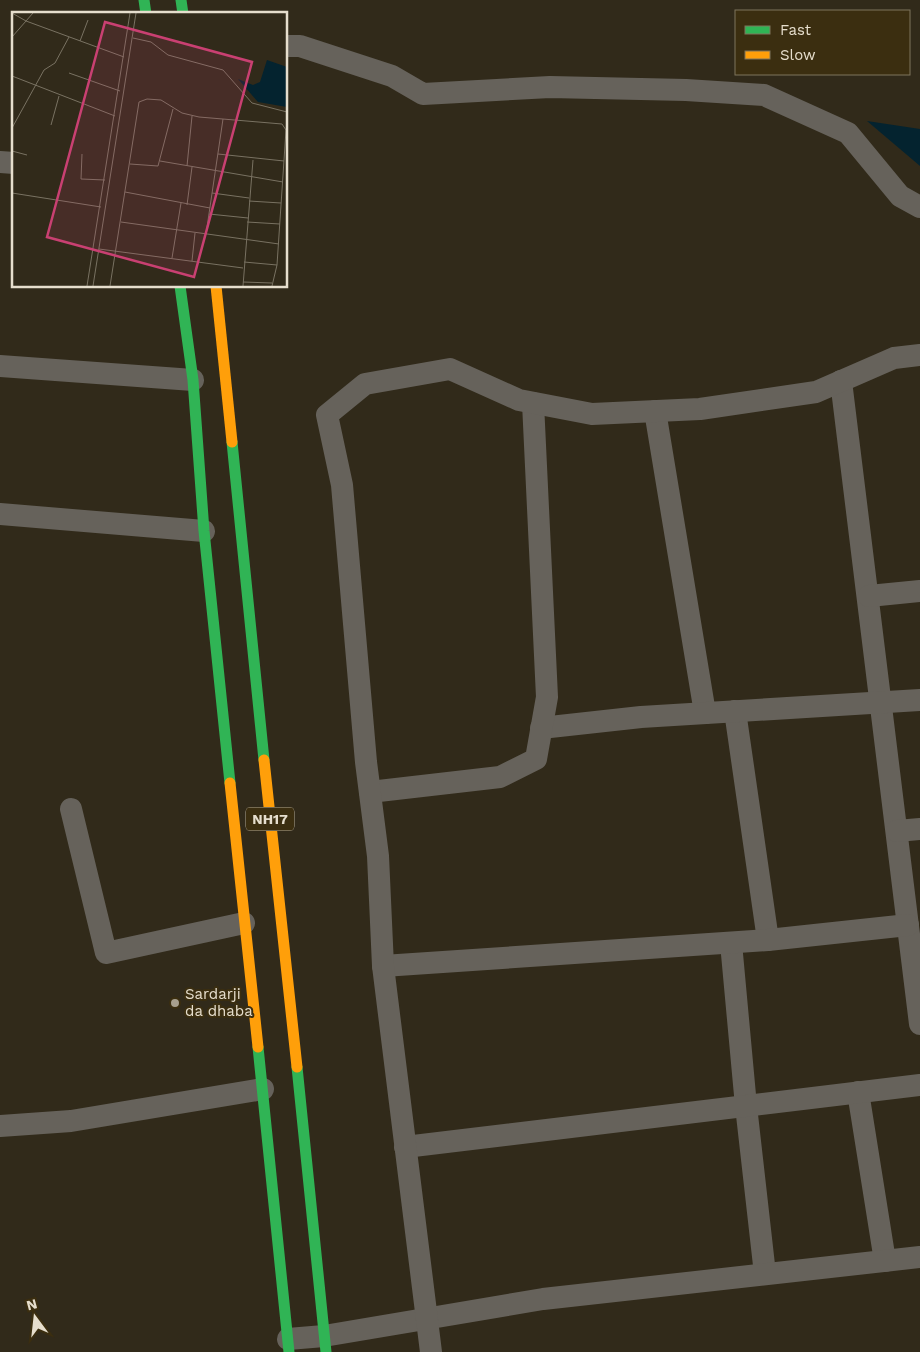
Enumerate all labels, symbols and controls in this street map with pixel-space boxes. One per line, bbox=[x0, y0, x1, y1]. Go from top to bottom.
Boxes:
legend bbox=[735, 10, 910, 75]
inset map bbox=[12, 12, 288, 288]
text: Fast bbox=[780, 21, 812, 39]
text: Slow bbox=[780, 46, 816, 64]
road number: NH17 bbox=[246, 808, 294, 831]
place label: Sardarji da dhaba bbox=[185, 985, 253, 1020]
marker: Sardarji da dhaba bbox=[169, 997, 181, 1009]
north arrow bbox=[10, 1292, 60, 1342]
text: N bbox=[25, 1295, 39, 1314]

